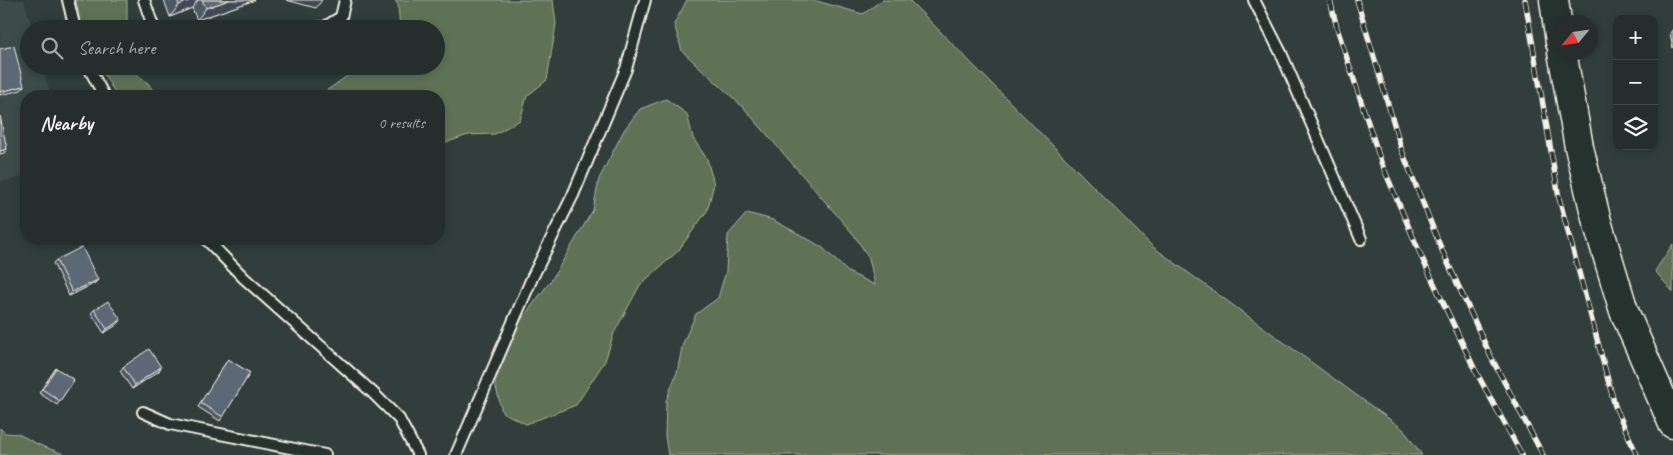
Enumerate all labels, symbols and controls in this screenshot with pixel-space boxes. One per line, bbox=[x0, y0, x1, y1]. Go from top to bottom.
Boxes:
north arrow bbox=[1553, 15, 1598, 60]
map controls bbox=[1613, 15, 1658, 150]
button: + bbox=[1613, 15, 1658, 60]
search box bbox=[20, 20, 445, 75]
icon: search bbox=[38, 34, 66, 62]
text: Search here bbox=[78, 36, 155, 60]
button: − bbox=[1613, 60, 1658, 105]
button: layers bbox=[1613, 105, 1658, 150]
text: Nearby bbox=[40, 110, 93, 136]
text: 0 results bbox=[378, 113, 425, 133]

